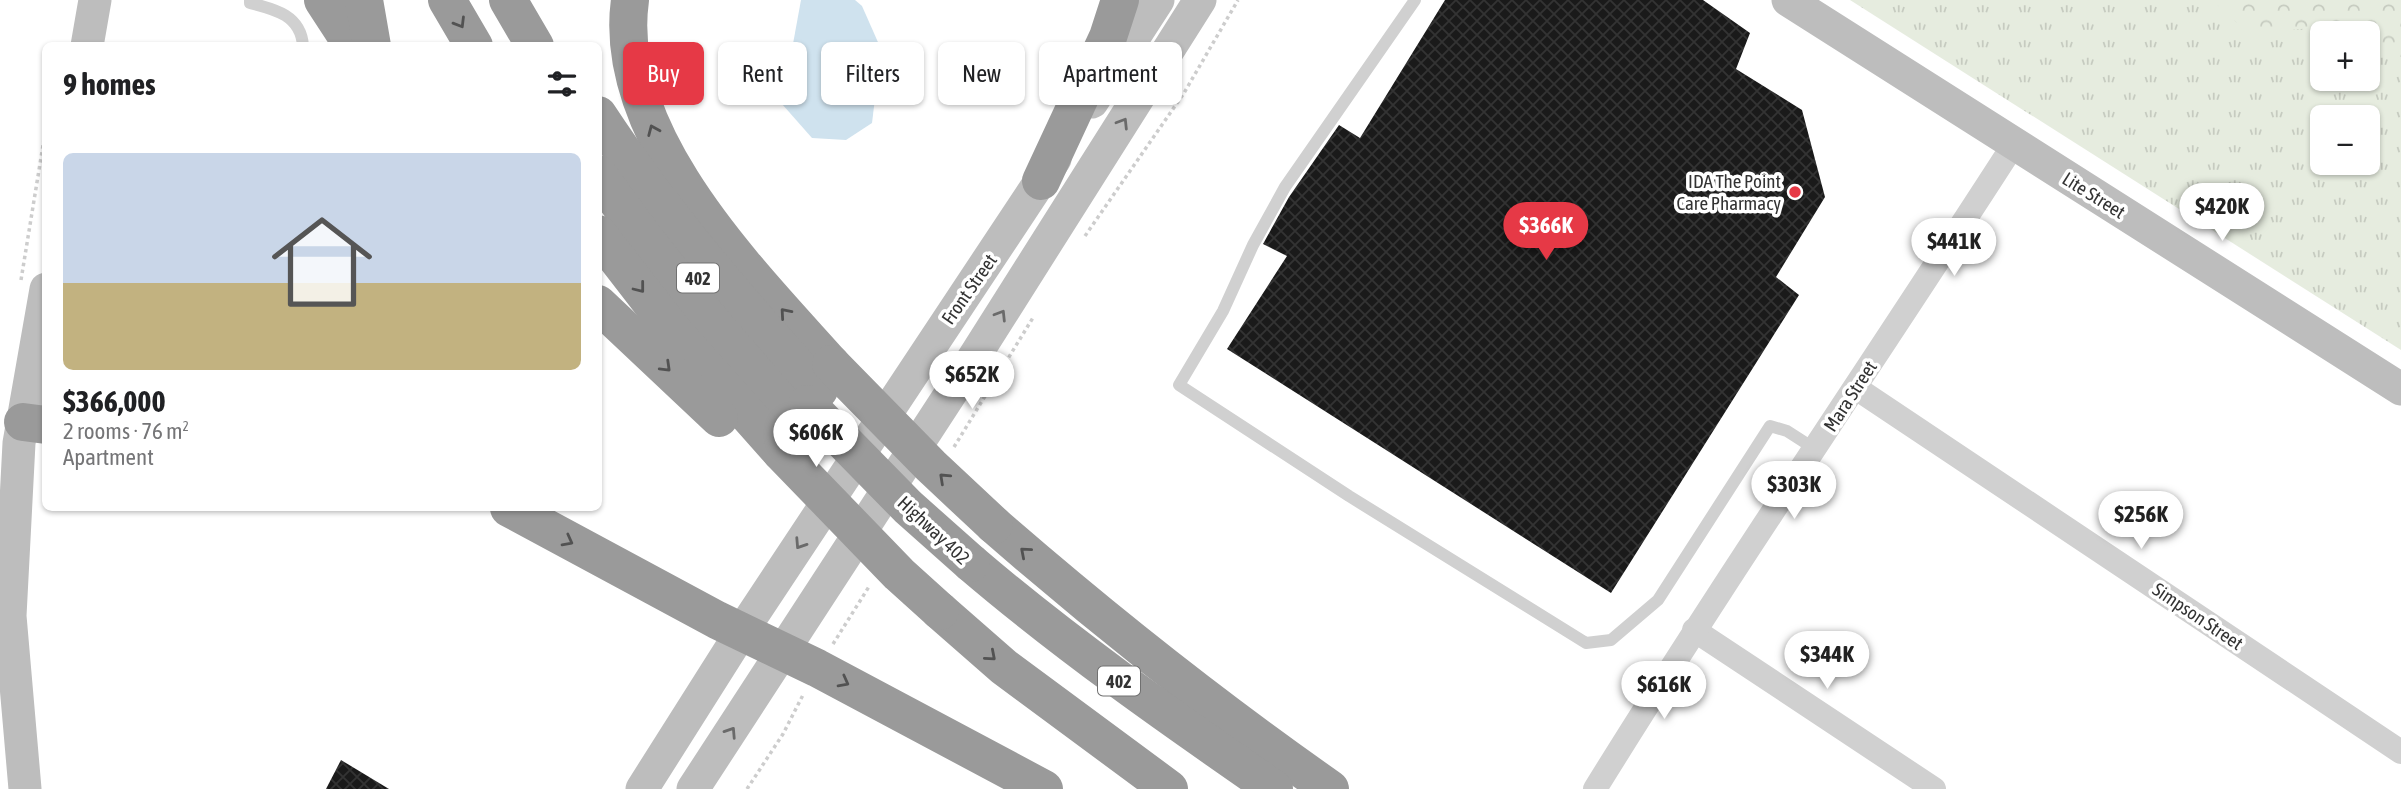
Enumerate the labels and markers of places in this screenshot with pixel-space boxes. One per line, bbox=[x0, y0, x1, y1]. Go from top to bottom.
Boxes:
place label: IDA The Point Care Pharmacy bbox=[1676, 170, 1781, 214]
marker: IDA The Point Care Pharmacy bbox=[1787, 184, 1803, 200]
pin: $420K bbox=[2173, 184, 2271, 243]
pin: $366K bbox=[1497, 202, 1595, 262]
pin: $441K bbox=[1905, 218, 2003, 278]
pin: $652K bbox=[923, 352, 1021, 411]
pin: $606K bbox=[767, 410, 865, 469]
pin: $303K bbox=[1745, 462, 1843, 521]
pin: $256K bbox=[2092, 491, 2190, 551]
pin: $344K bbox=[1778, 632, 1876, 691]
pin: $616K bbox=[1615, 662, 1713, 721]

